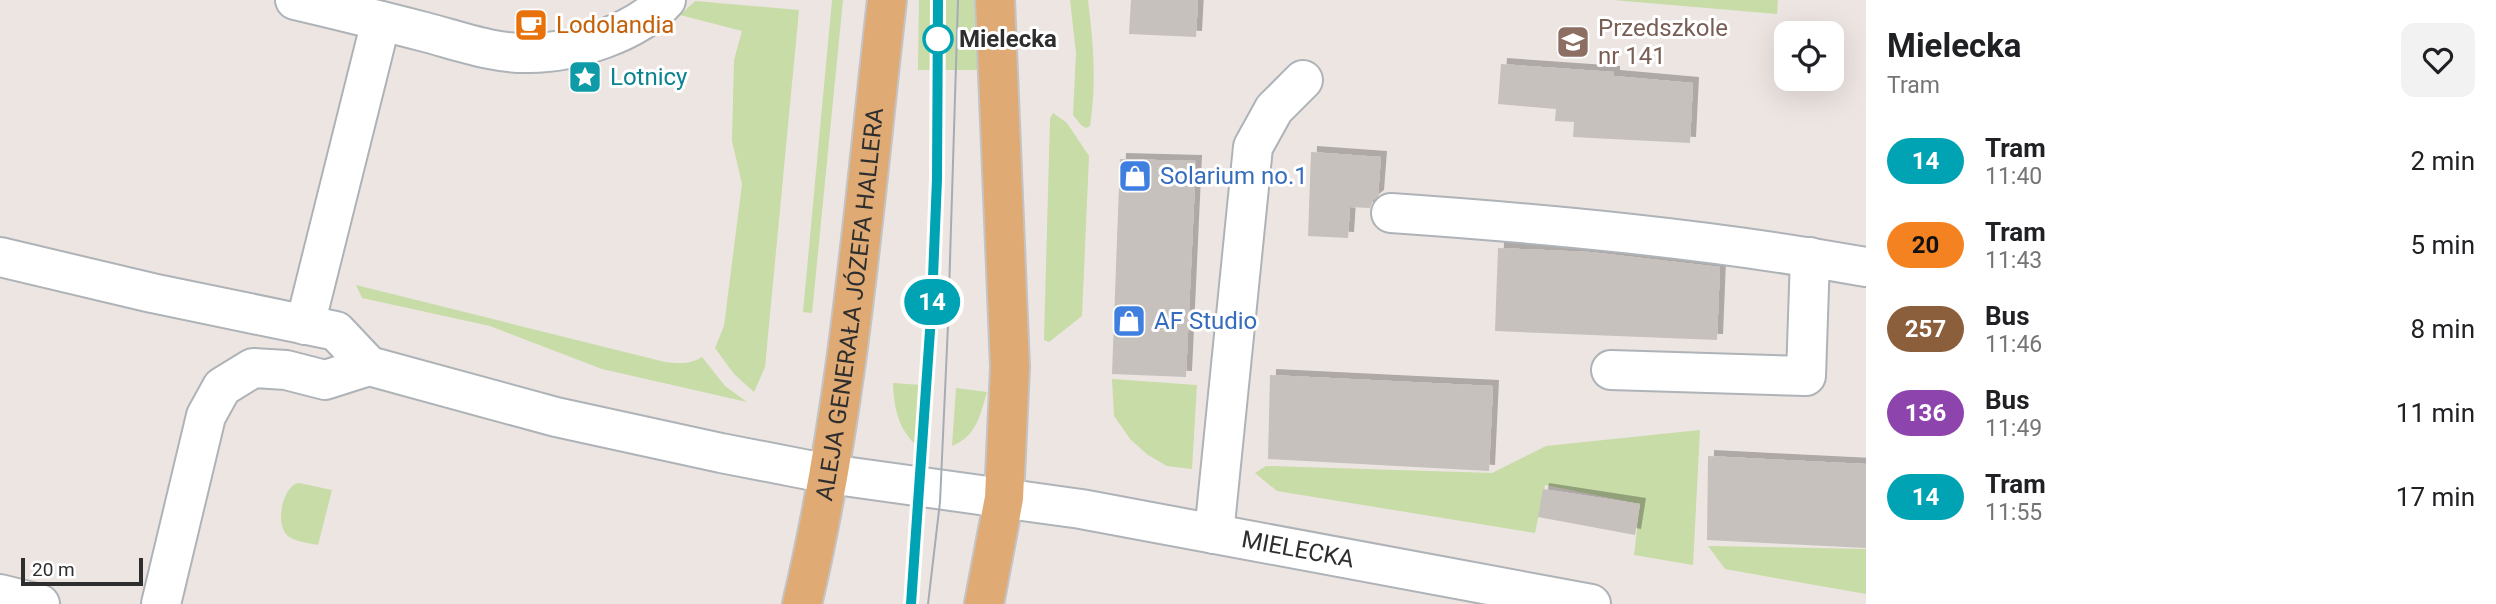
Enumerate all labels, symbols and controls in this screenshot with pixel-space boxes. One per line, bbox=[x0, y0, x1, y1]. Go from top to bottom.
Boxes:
cafe icon: Lodolandia bbox=[512, 6, 550, 44]
place label: Lodolandia bbox=[556, 11, 674, 39]
place label: Przedszkole nr 141 bbox=[1598, 14, 1728, 70]
map controls bbox=[1774, 21, 1844, 91]
button: locate bbox=[1774, 21, 1844, 91]
school or university icon: Przedszkole nr 141 bbox=[1554, 23, 1592, 61]
button: heart bbox=[2401, 23, 2475, 97]
marker: Mielecka bbox=[923, 24, 953, 54]
place label: Mielecka bbox=[959, 25, 1057, 53]
text: Mielecka bbox=[1887, 26, 2021, 65]
place icon: Lotnicy bbox=[566, 58, 604, 96]
place label: Lotnicy bbox=[610, 63, 688, 91]
text: Tram bbox=[1887, 72, 1940, 99]
street label: ALEJA GENERAŁA JÓZEFA HALLERA bbox=[810, 106, 889, 503]
text: Tram bbox=[1985, 133, 2046, 163]
text: 2 min bbox=[2410, 146, 2475, 176]
text: 14 bbox=[1912, 147, 1939, 175]
shop icon: Solarium no.1 bbox=[1116, 157, 1154, 195]
place label: Solarium no.1 bbox=[1160, 162, 1308, 190]
text: 11:40 bbox=[1985, 163, 2042, 190]
text: Tram bbox=[1985, 217, 2046, 247]
text: 5 min bbox=[2410, 230, 2475, 260]
text: 20 bbox=[1912, 231, 1939, 259]
text: 11:43 bbox=[1985, 247, 2042, 274]
line badge: 14 bbox=[900, 279, 964, 325]
text: 14 bbox=[918, 288, 946, 316]
text: Bus bbox=[1985, 301, 2030, 331]
shop icon: AF Studio bbox=[1110, 302, 1148, 340]
place label: AF Studio bbox=[1154, 307, 1257, 335]
text: 8 min bbox=[2410, 314, 2475, 344]
text: 257 bbox=[1905, 315, 1946, 343]
text: 11:46 bbox=[1985, 331, 2042, 358]
text: Bus bbox=[1985, 385, 2030, 415]
text: 11 min bbox=[2396, 398, 2475, 428]
text: 136 bbox=[1905, 399, 1946, 427]
text: 11:49 bbox=[1985, 415, 2042, 442]
text: Tram bbox=[1985, 469, 2046, 499]
text: 17 min bbox=[2396, 482, 2475, 512]
text: 14 bbox=[1912, 483, 1939, 511]
text: 11:55 bbox=[1985, 499, 2042, 526]
street label: MIELECKA bbox=[1239, 525, 1357, 574]
scale bar bbox=[21, 555, 144, 587]
text: 20 m bbox=[32, 558, 75, 581]

